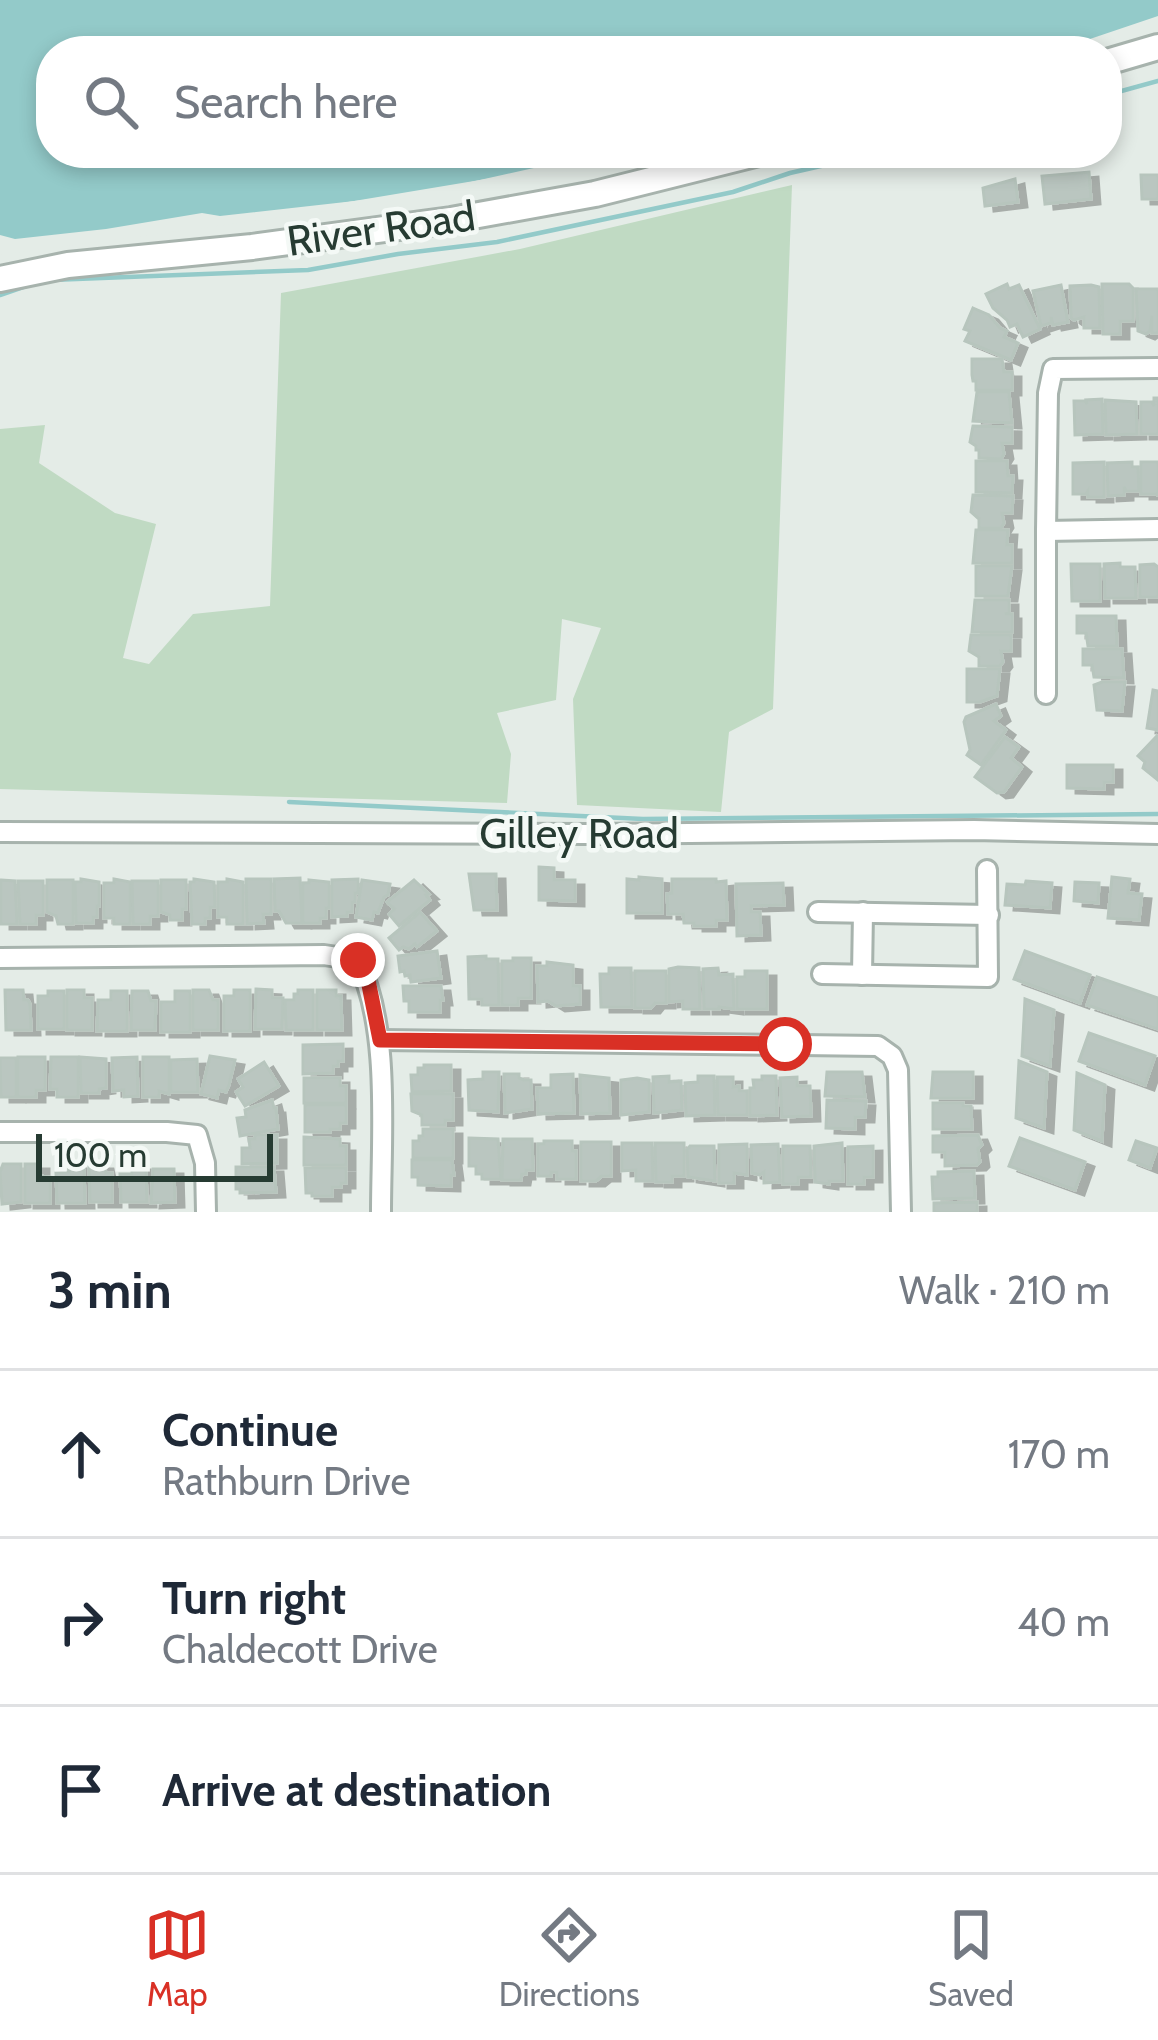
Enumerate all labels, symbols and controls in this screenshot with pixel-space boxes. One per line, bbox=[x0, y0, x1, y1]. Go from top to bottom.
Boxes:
search box bbox=[36, 36, 1122, 168]
icon: search bbox=[78, 69, 144, 135]
text: Search here bbox=[174, 75, 398, 129]
street label: River Road bbox=[284, 189, 478, 267]
street label: Gilley Road bbox=[479, 807, 679, 859]
route end bbox=[331, 933, 385, 987]
route start bbox=[758, 1017, 812, 1071]
scale bar bbox=[36, 1128, 273, 1181]
text: 100 m bbox=[54, 1135, 147, 1175]
text: 3 min bbox=[48, 1259, 172, 1321]
text: Walk · 210 m bbox=[899, 1266, 1110, 1314]
text: Continue bbox=[162, 1403, 338, 1457]
icon: ahead bbox=[48, 1421, 114, 1487]
text: 170 m bbox=[1008, 1430, 1110, 1478]
text: Rathburn Drive bbox=[162, 1457, 410, 1505]
text: Turn right bbox=[162, 1571, 346, 1625]
icon: right bbox=[48, 1589, 114, 1655]
text: 40 m bbox=[1017, 1598, 1110, 1646]
text: Chaldecott Drive bbox=[162, 1625, 438, 1673]
icon: arrive bbox=[48, 1757, 114, 1823]
text: Arrive at destination bbox=[162, 1763, 551, 1817]
tab: Map bbox=[144, 1902, 210, 2014]
tab: Directions bbox=[499, 1902, 640, 2014]
tab: Saved bbox=[928, 1902, 1014, 2014]

